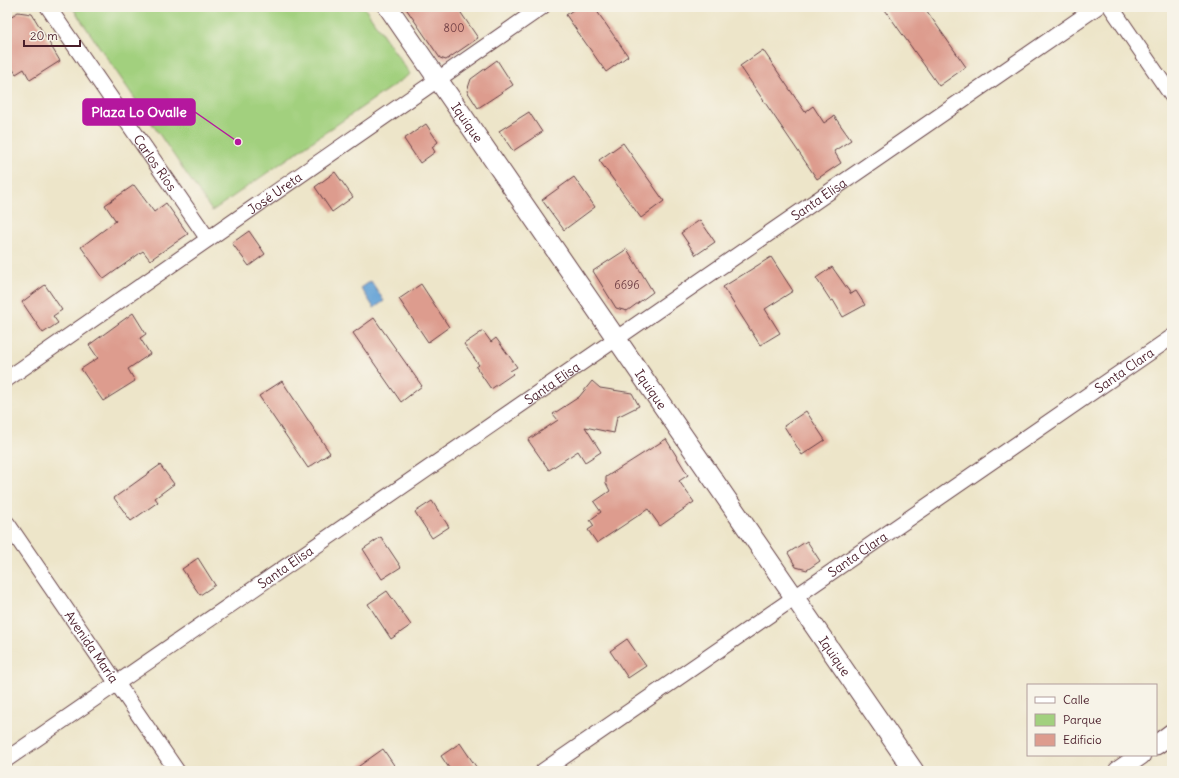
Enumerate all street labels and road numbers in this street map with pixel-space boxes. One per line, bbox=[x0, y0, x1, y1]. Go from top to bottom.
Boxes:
street label: Iquique bbox=[448, 99, 487, 146]
street label: Carlos Ríos bbox=[130, 131, 181, 194]
street label: José Ureta bbox=[244, 168, 305, 218]
street label: Santa Elisa bbox=[787, 174, 850, 224]
street label: Santa Clara bbox=[1091, 344, 1157, 397]
street label: Santa Elisa bbox=[521, 358, 583, 408]
street label: Iquique bbox=[631, 366, 671, 412]
street label: Santa Clara bbox=[824, 528, 890, 581]
street label: Santa Elisa bbox=[254, 542, 316, 592]
street label: Avenida María bbox=[61, 607, 123, 686]
street label: Iquique bbox=[815, 633, 855, 679]

